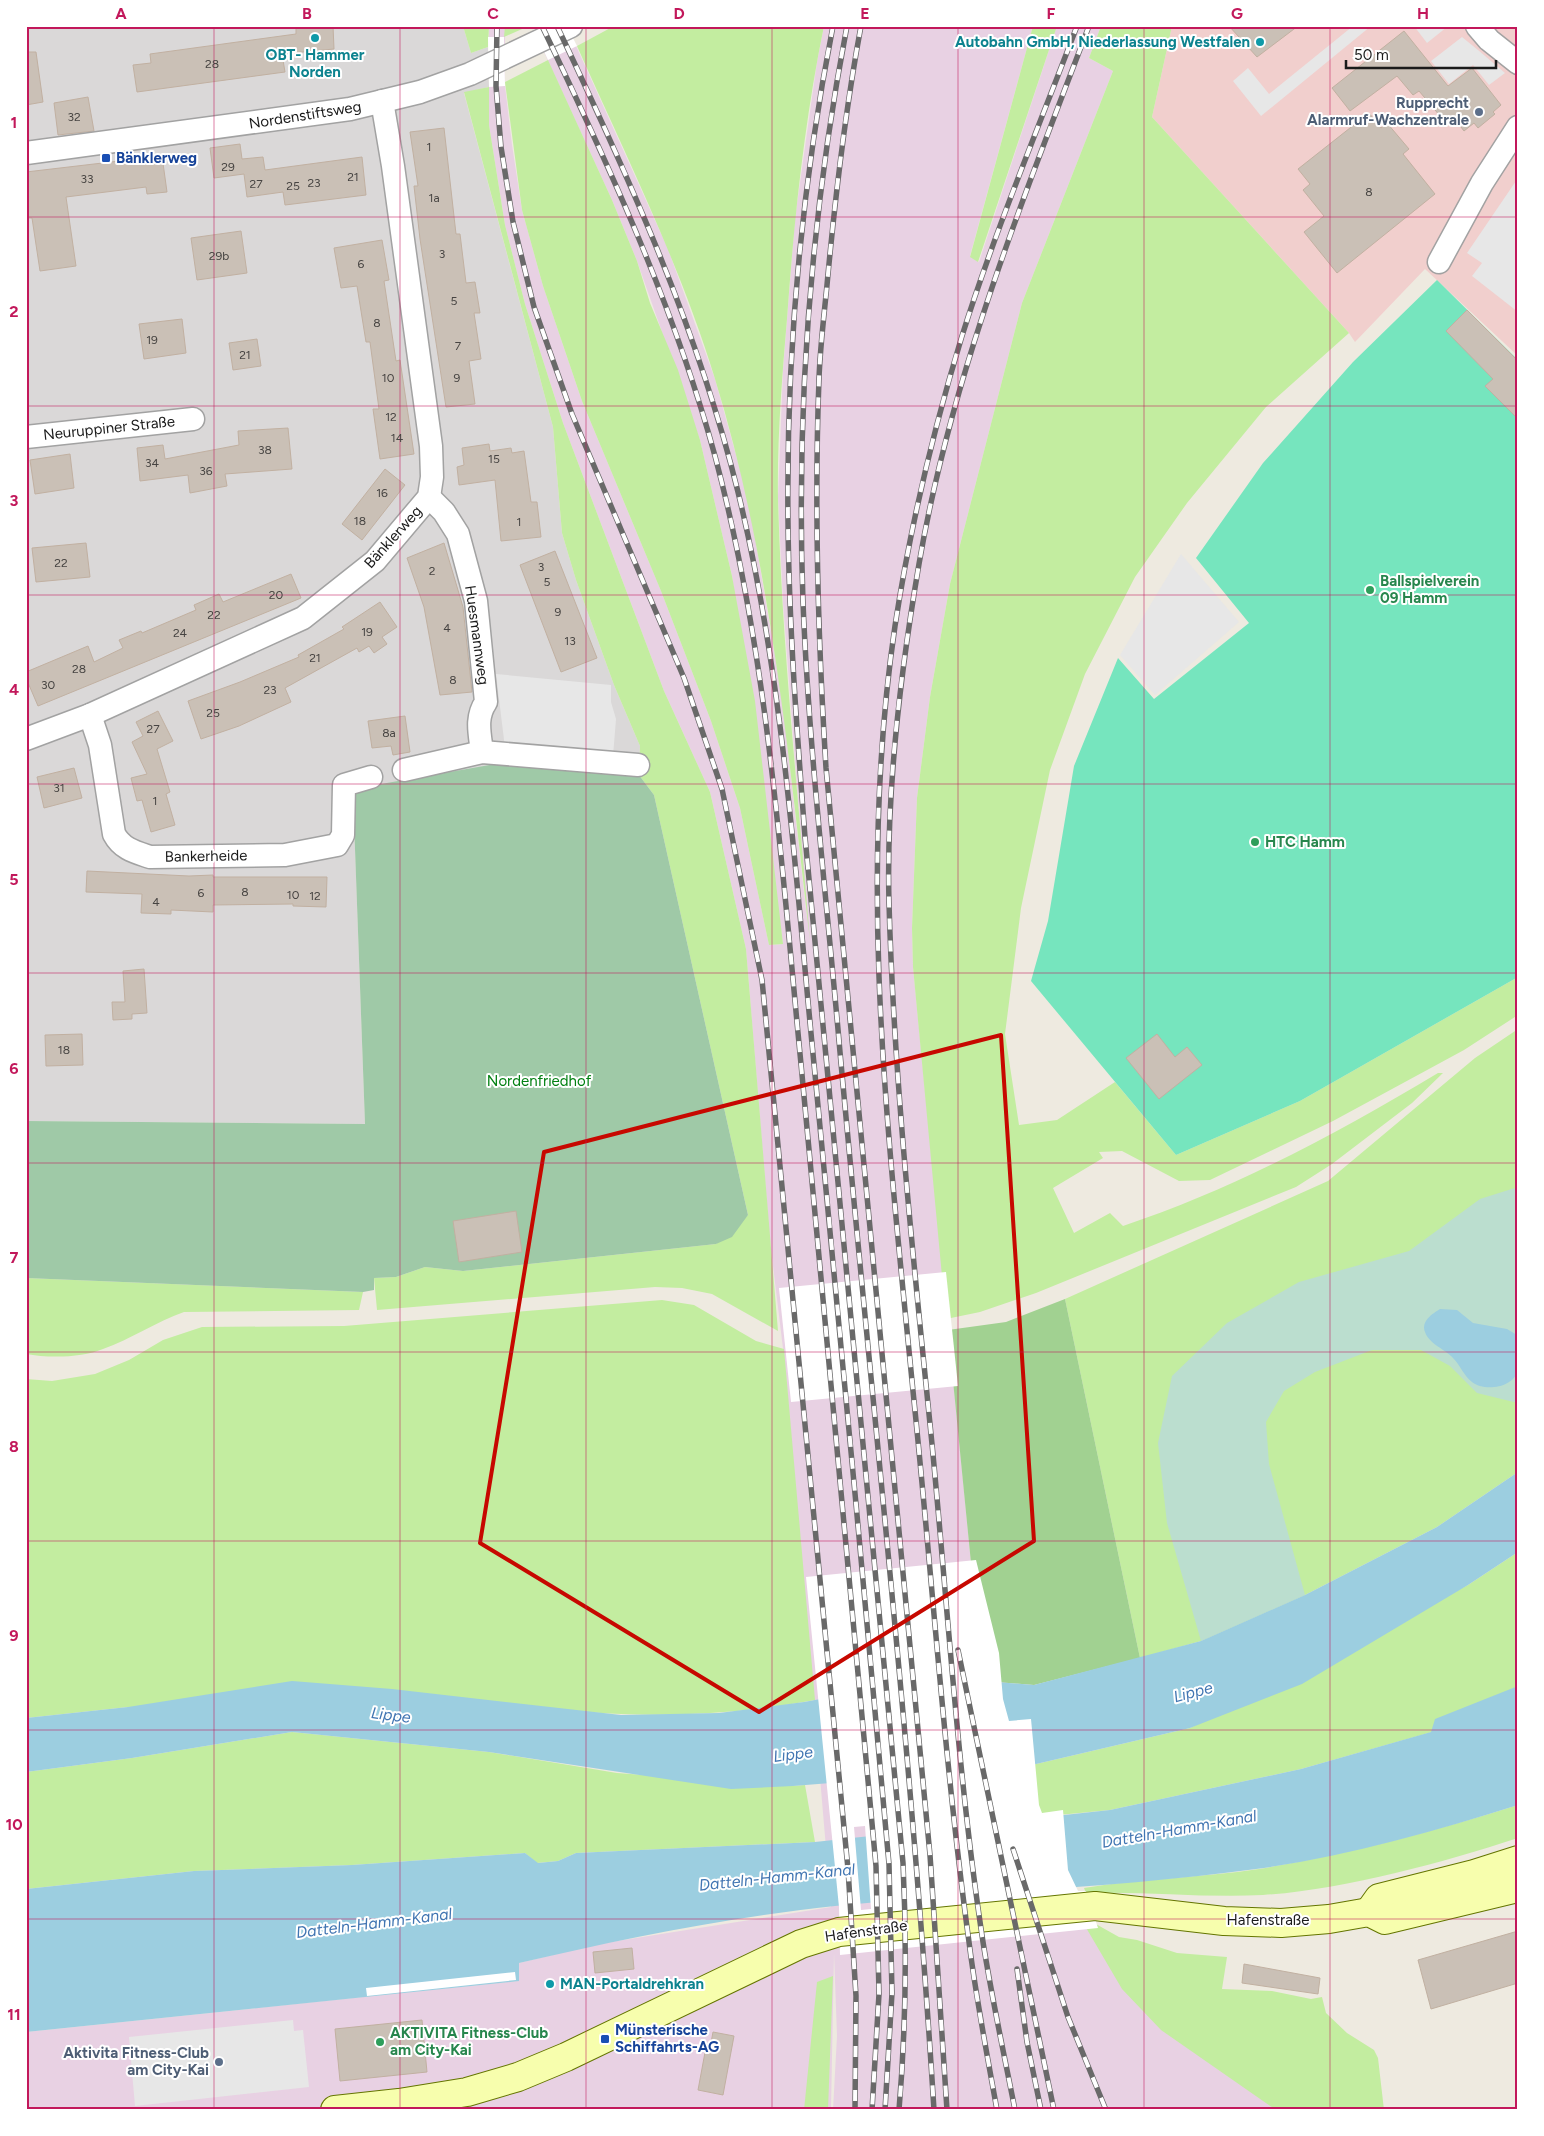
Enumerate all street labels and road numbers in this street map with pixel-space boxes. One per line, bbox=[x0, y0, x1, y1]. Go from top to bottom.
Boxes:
street label: Nordenstiftsweg bbox=[247, 97, 363, 133]
street label: Neuruppiner Straße bbox=[42, 412, 176, 444]
street label: Bänklerweg bbox=[360, 502, 426, 572]
street label: Huesmannweg bbox=[461, 584, 493, 686]
street label: Bankerheide bbox=[165, 846, 247, 866]
street label: Hafenstraße bbox=[1227, 1911, 1310, 1929]
street label: Hafenstraße bbox=[824, 1916, 908, 1946]

